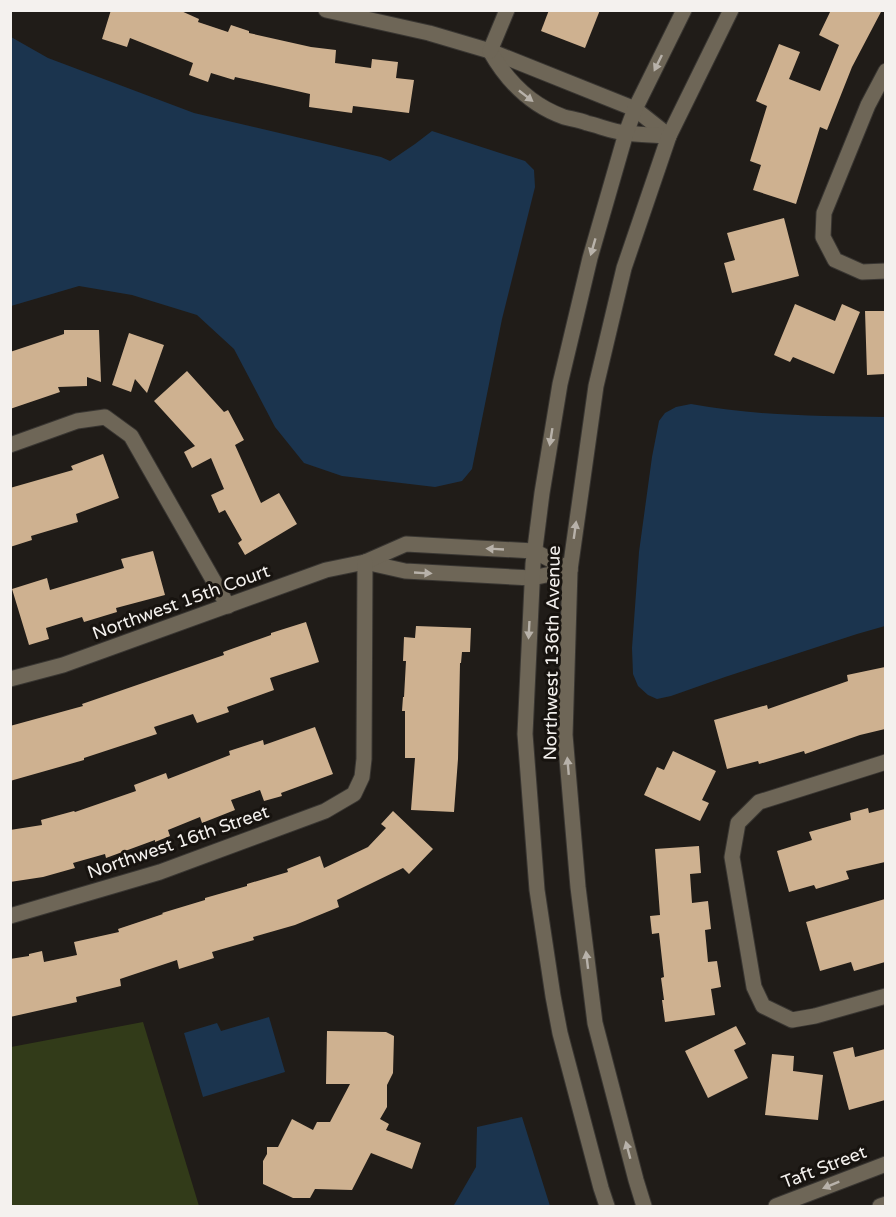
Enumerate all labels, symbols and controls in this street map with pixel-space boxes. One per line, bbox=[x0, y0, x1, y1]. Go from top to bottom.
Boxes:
one-way arrow bbox=[653, 54, 663, 72]
one-way arrow bbox=[519, 89, 534, 101]
one-way arrow bbox=[588, 237, 598, 256]
one-way arrow bbox=[546, 427, 555, 446]
one-way arrow bbox=[570, 520, 580, 539]
one-way arrow bbox=[485, 545, 504, 554]
street label: Northwest 136th Avenue bbox=[539, 545, 565, 761]
street label: Northwest 15th Court bbox=[89, 560, 273, 644]
one-way arrow bbox=[413, 568, 432, 577]
one-way arrow bbox=[525, 621, 534, 640]
one-way arrow bbox=[563, 756, 573, 775]
street label: Northwest 16th Street bbox=[84, 801, 272, 883]
one-way arrow bbox=[582, 950, 592, 969]
one-way arrow bbox=[623, 1141, 632, 1159]
street label: Taft Street bbox=[778, 1141, 870, 1193]
one-way arrow bbox=[821, 1180, 839, 1190]

